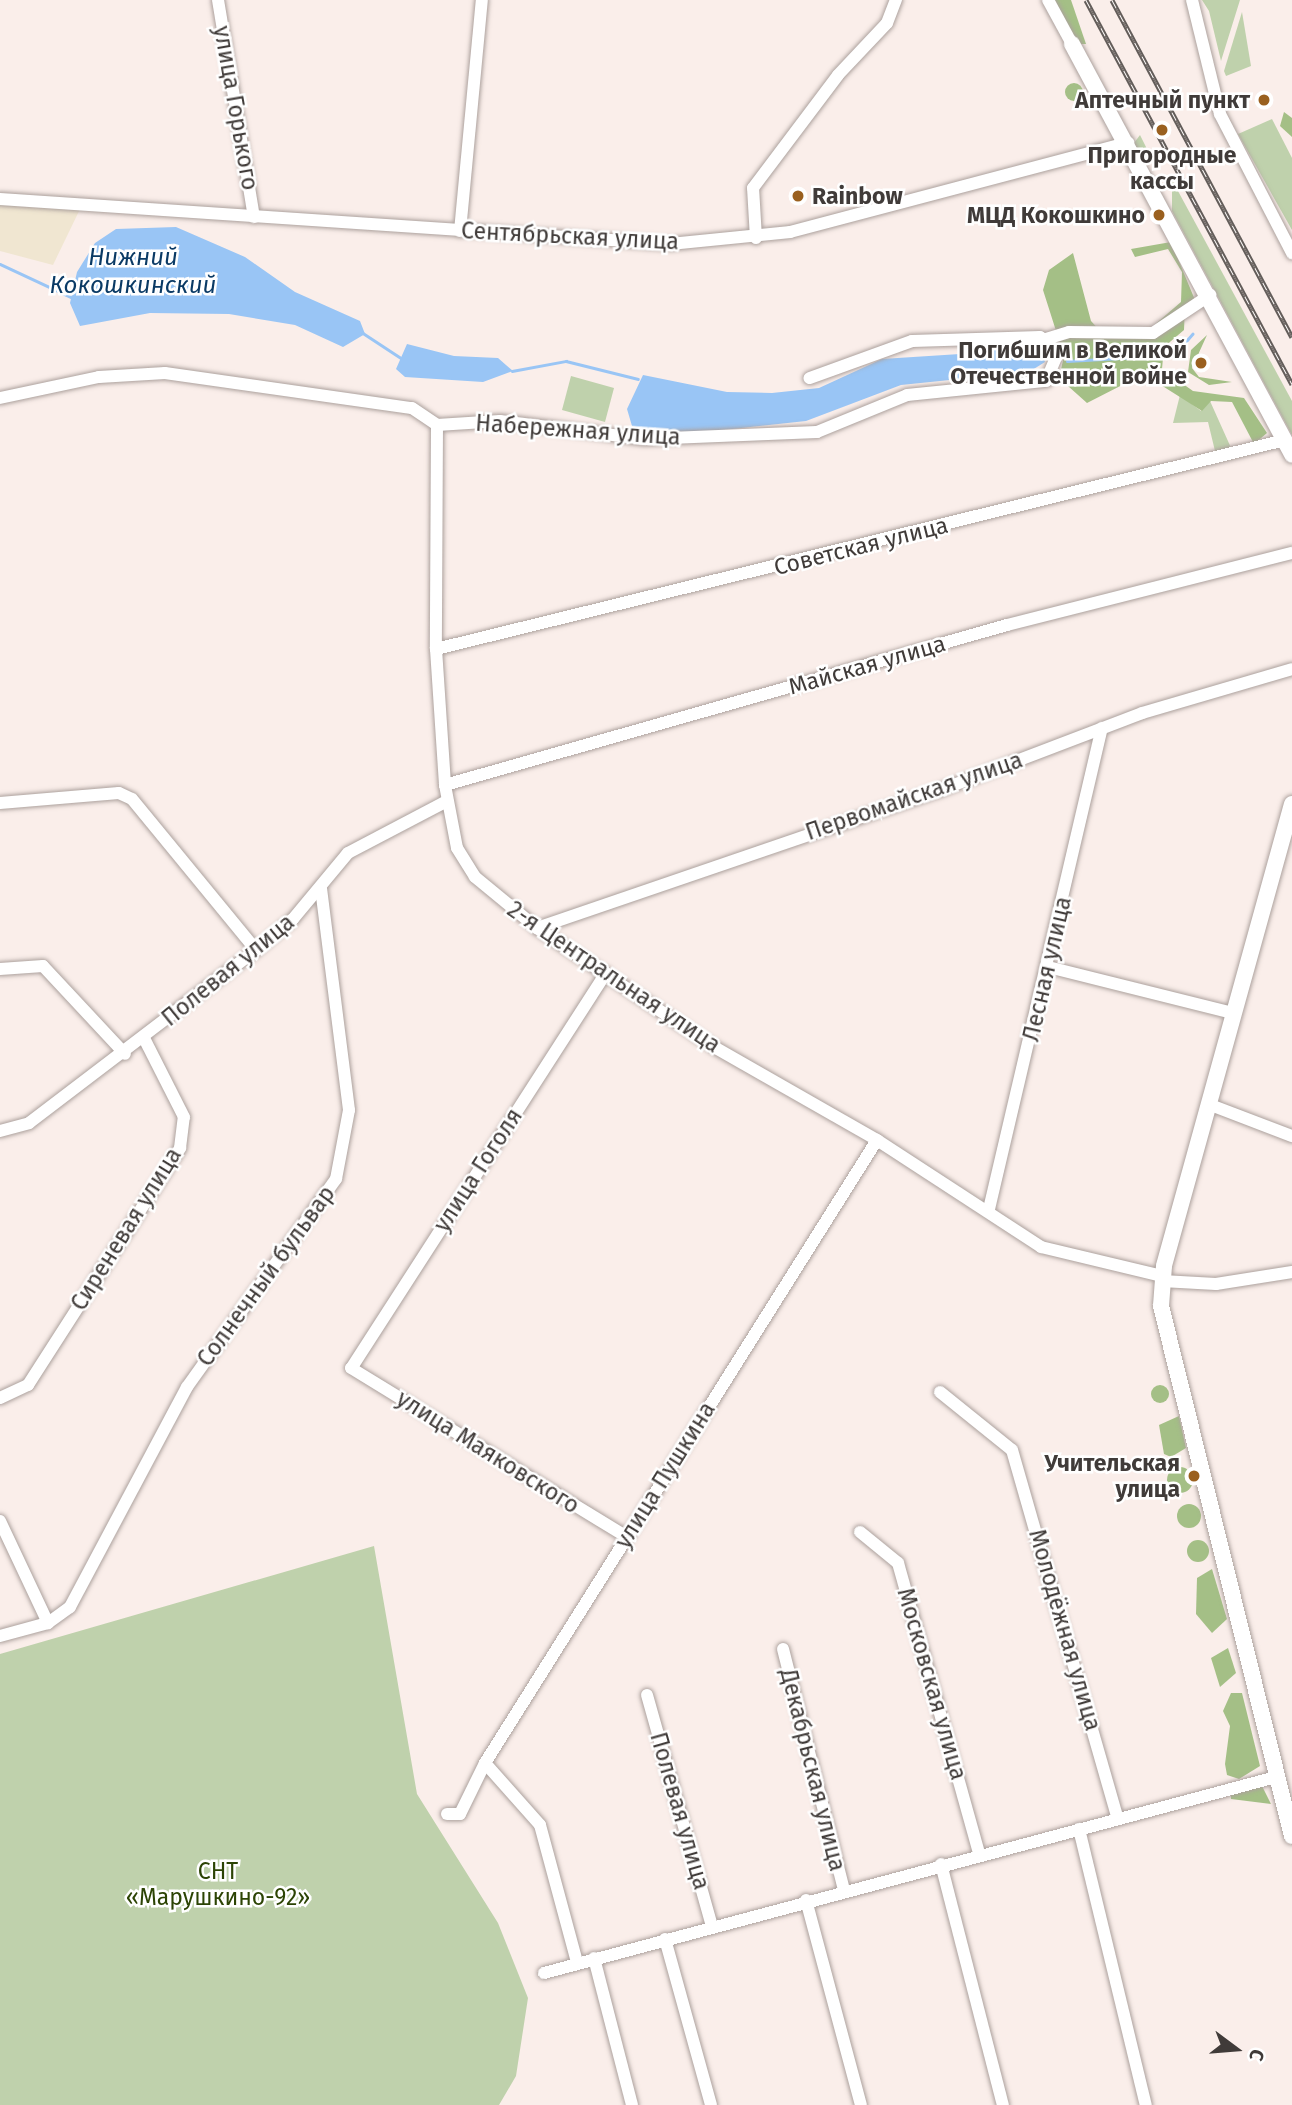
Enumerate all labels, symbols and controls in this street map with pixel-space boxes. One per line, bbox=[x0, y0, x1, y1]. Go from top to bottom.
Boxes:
street label: улица Горького bbox=[208, 24, 264, 192]
place label: Аптечный пункт bbox=[1075, 86, 1250, 114]
marker: Аптечный пункт bbox=[1256, 92, 1272, 108]
marker: Пригородные кассы bbox=[1154, 122, 1170, 138]
place label: Пригородные кассы bbox=[1088, 141, 1236, 195]
place label: Rainbow bbox=[812, 182, 903, 210]
marker: Rainbow bbox=[790, 188, 806, 204]
place label: МЦД Кокошкино bbox=[967, 201, 1145, 229]
marker: МЦД Кокошкино bbox=[1151, 207, 1167, 223]
street label: Сентябрьская улица bbox=[460, 217, 680, 255]
water label: Нижний Кокошкинский bbox=[50, 244, 216, 300]
place label: Погибшим в Великой Отечественной войне bbox=[950, 336, 1187, 390]
marker: Погибшим в Великой Отечественной войне bbox=[1193, 355, 1209, 371]
street label: Набережная улица bbox=[475, 409, 681, 451]
street label: Советская улица bbox=[771, 511, 951, 581]
street label: Майская улица bbox=[785, 629, 949, 701]
street label: Первомайская улица bbox=[802, 746, 1026, 846]
street label: Лесная улица bbox=[1017, 894, 1077, 1044]
street label: 2-я Центральная улица bbox=[502, 895, 726, 1059]
street label: Полевая улица bbox=[156, 908, 300, 1032]
street label: улица Гоголя bbox=[428, 1103, 528, 1237]
street label: Сиреневая улица bbox=[65, 1142, 187, 1316]
street label: Солнечный бульвар bbox=[191, 1180, 341, 1372]
street label: улица Маяковского bbox=[392, 1385, 584, 1519]
street label: улица Пушкина bbox=[609, 1397, 721, 1553]
place label: Учительская улица bbox=[1045, 1449, 1180, 1503]
marker: Учительская улица bbox=[1186, 1468, 1202, 1484]
street label: Молодёжная улица bbox=[1023, 1526, 1107, 1734]
street label: Московская улица bbox=[891, 1585, 973, 1783]
street label: Декабрьская улица bbox=[775, 1666, 851, 1874]
street label: Полевая улица bbox=[644, 1729, 716, 1893]
park label: СНТ «Марушкино-92» bbox=[126, 1857, 310, 1911]
north arrow bbox=[1201, 2014, 1271, 2084]
text: С bbox=[1244, 2046, 1269, 2063]

